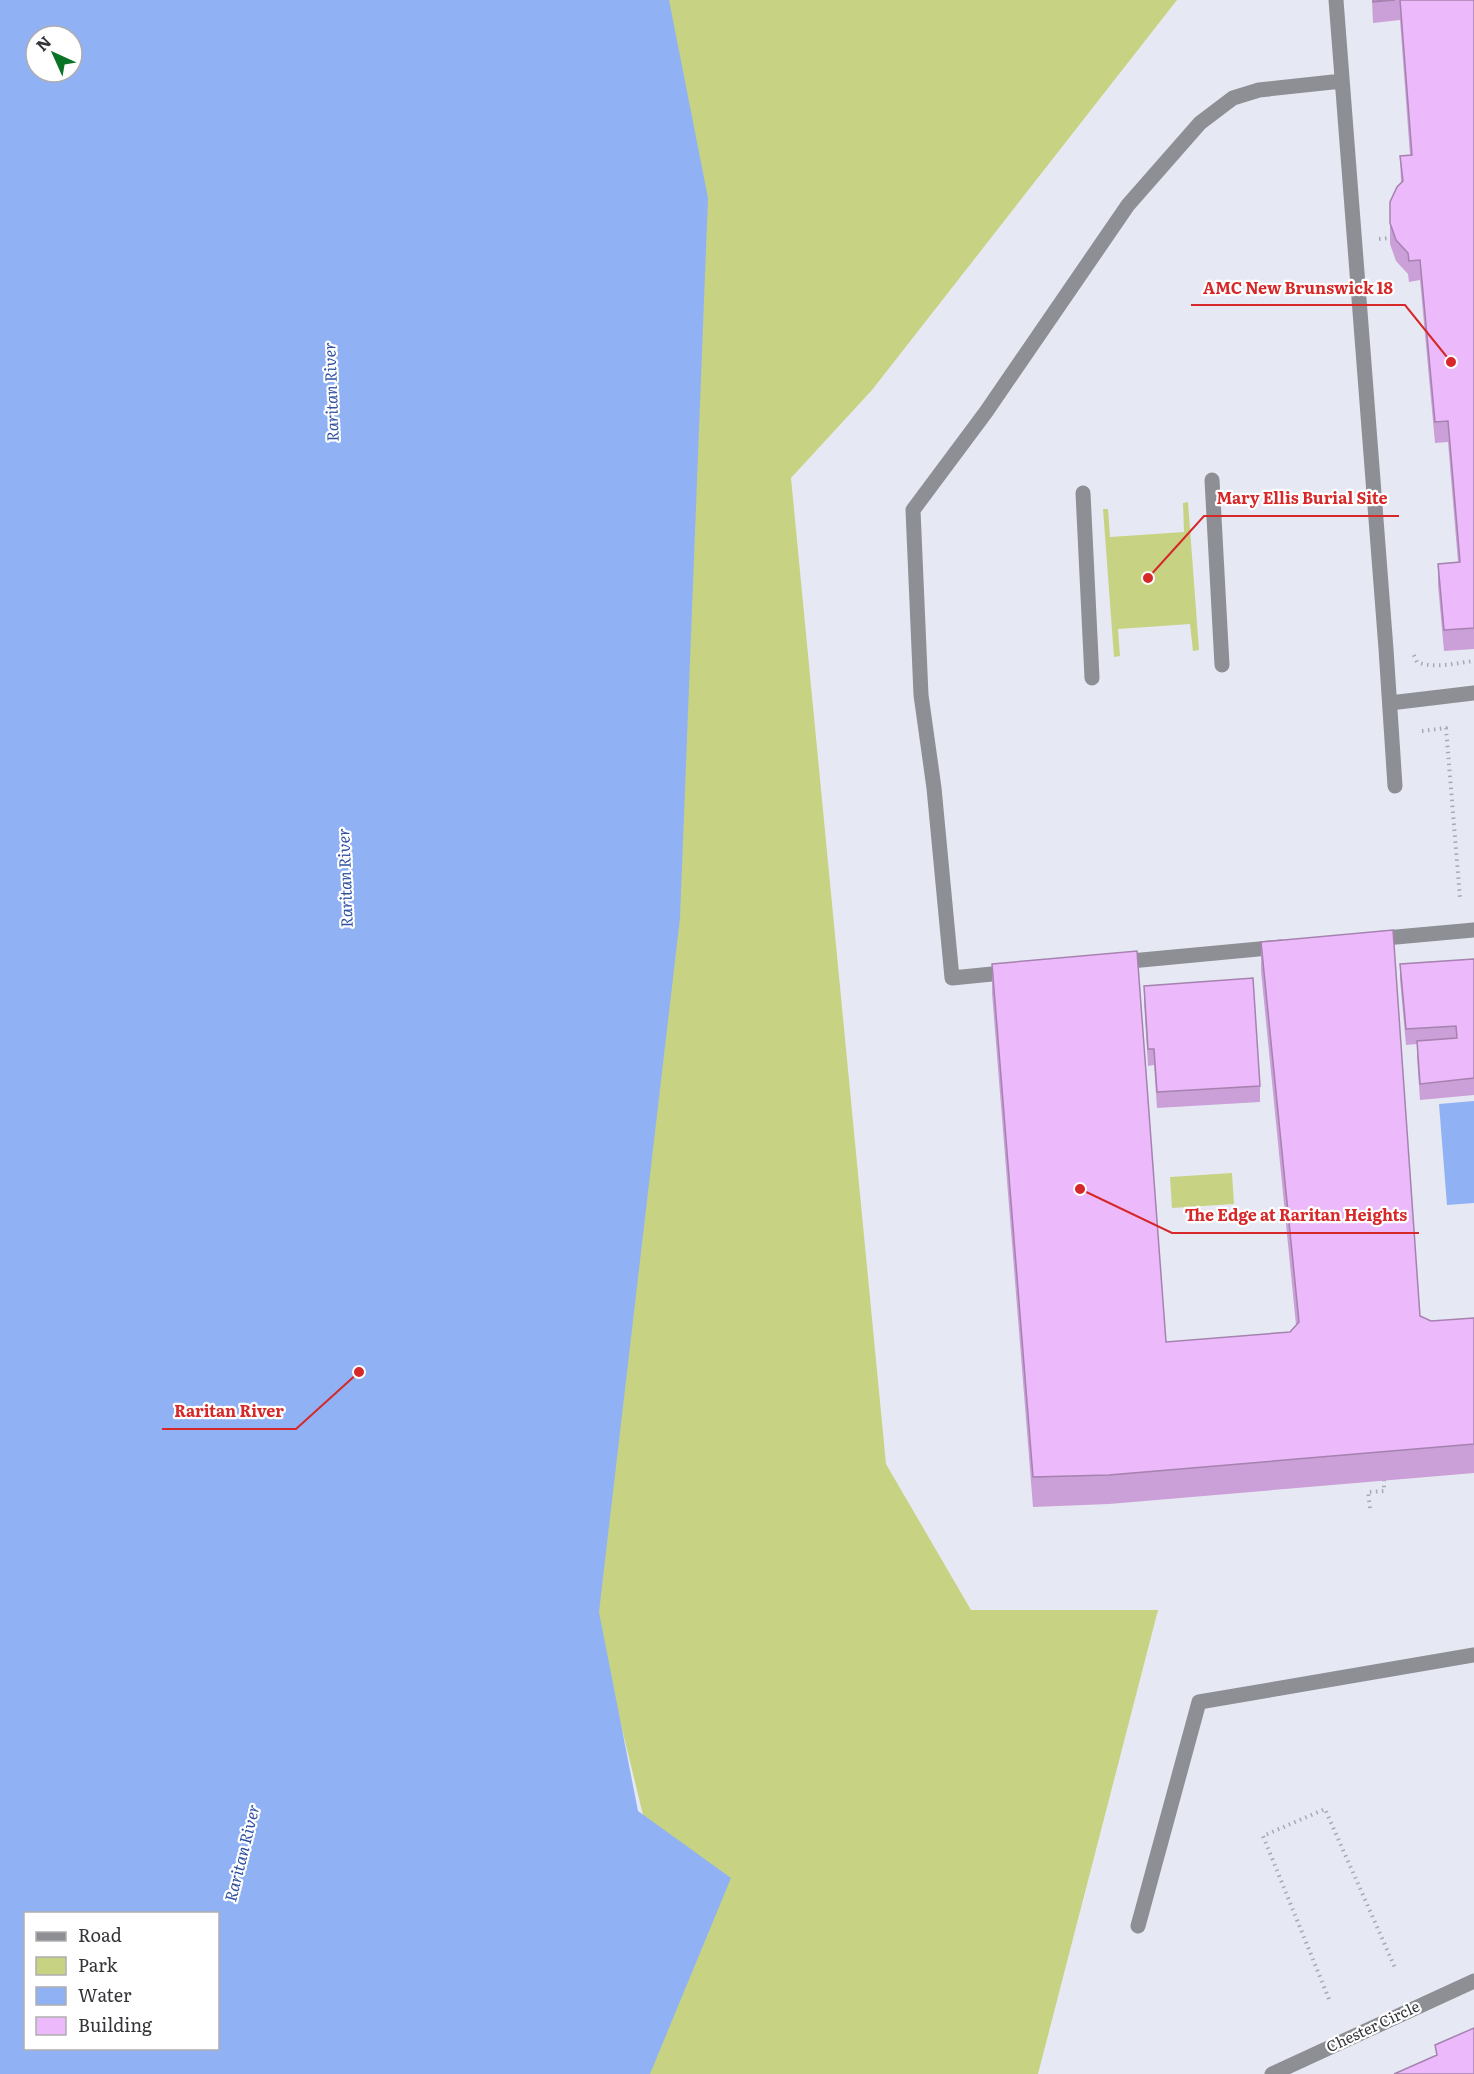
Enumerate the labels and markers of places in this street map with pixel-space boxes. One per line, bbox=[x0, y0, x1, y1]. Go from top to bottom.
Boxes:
callout: AMC New Brunswick 18 bbox=[1191, 271, 1405, 305]
callout: Mary Ellis Burial Site bbox=[1204, 482, 1399, 516]
callout: The Edge at Raritan Heights bbox=[1172, 1199, 1419, 1233]
callout: Raritan River bbox=[162, 1395, 296, 1429]

